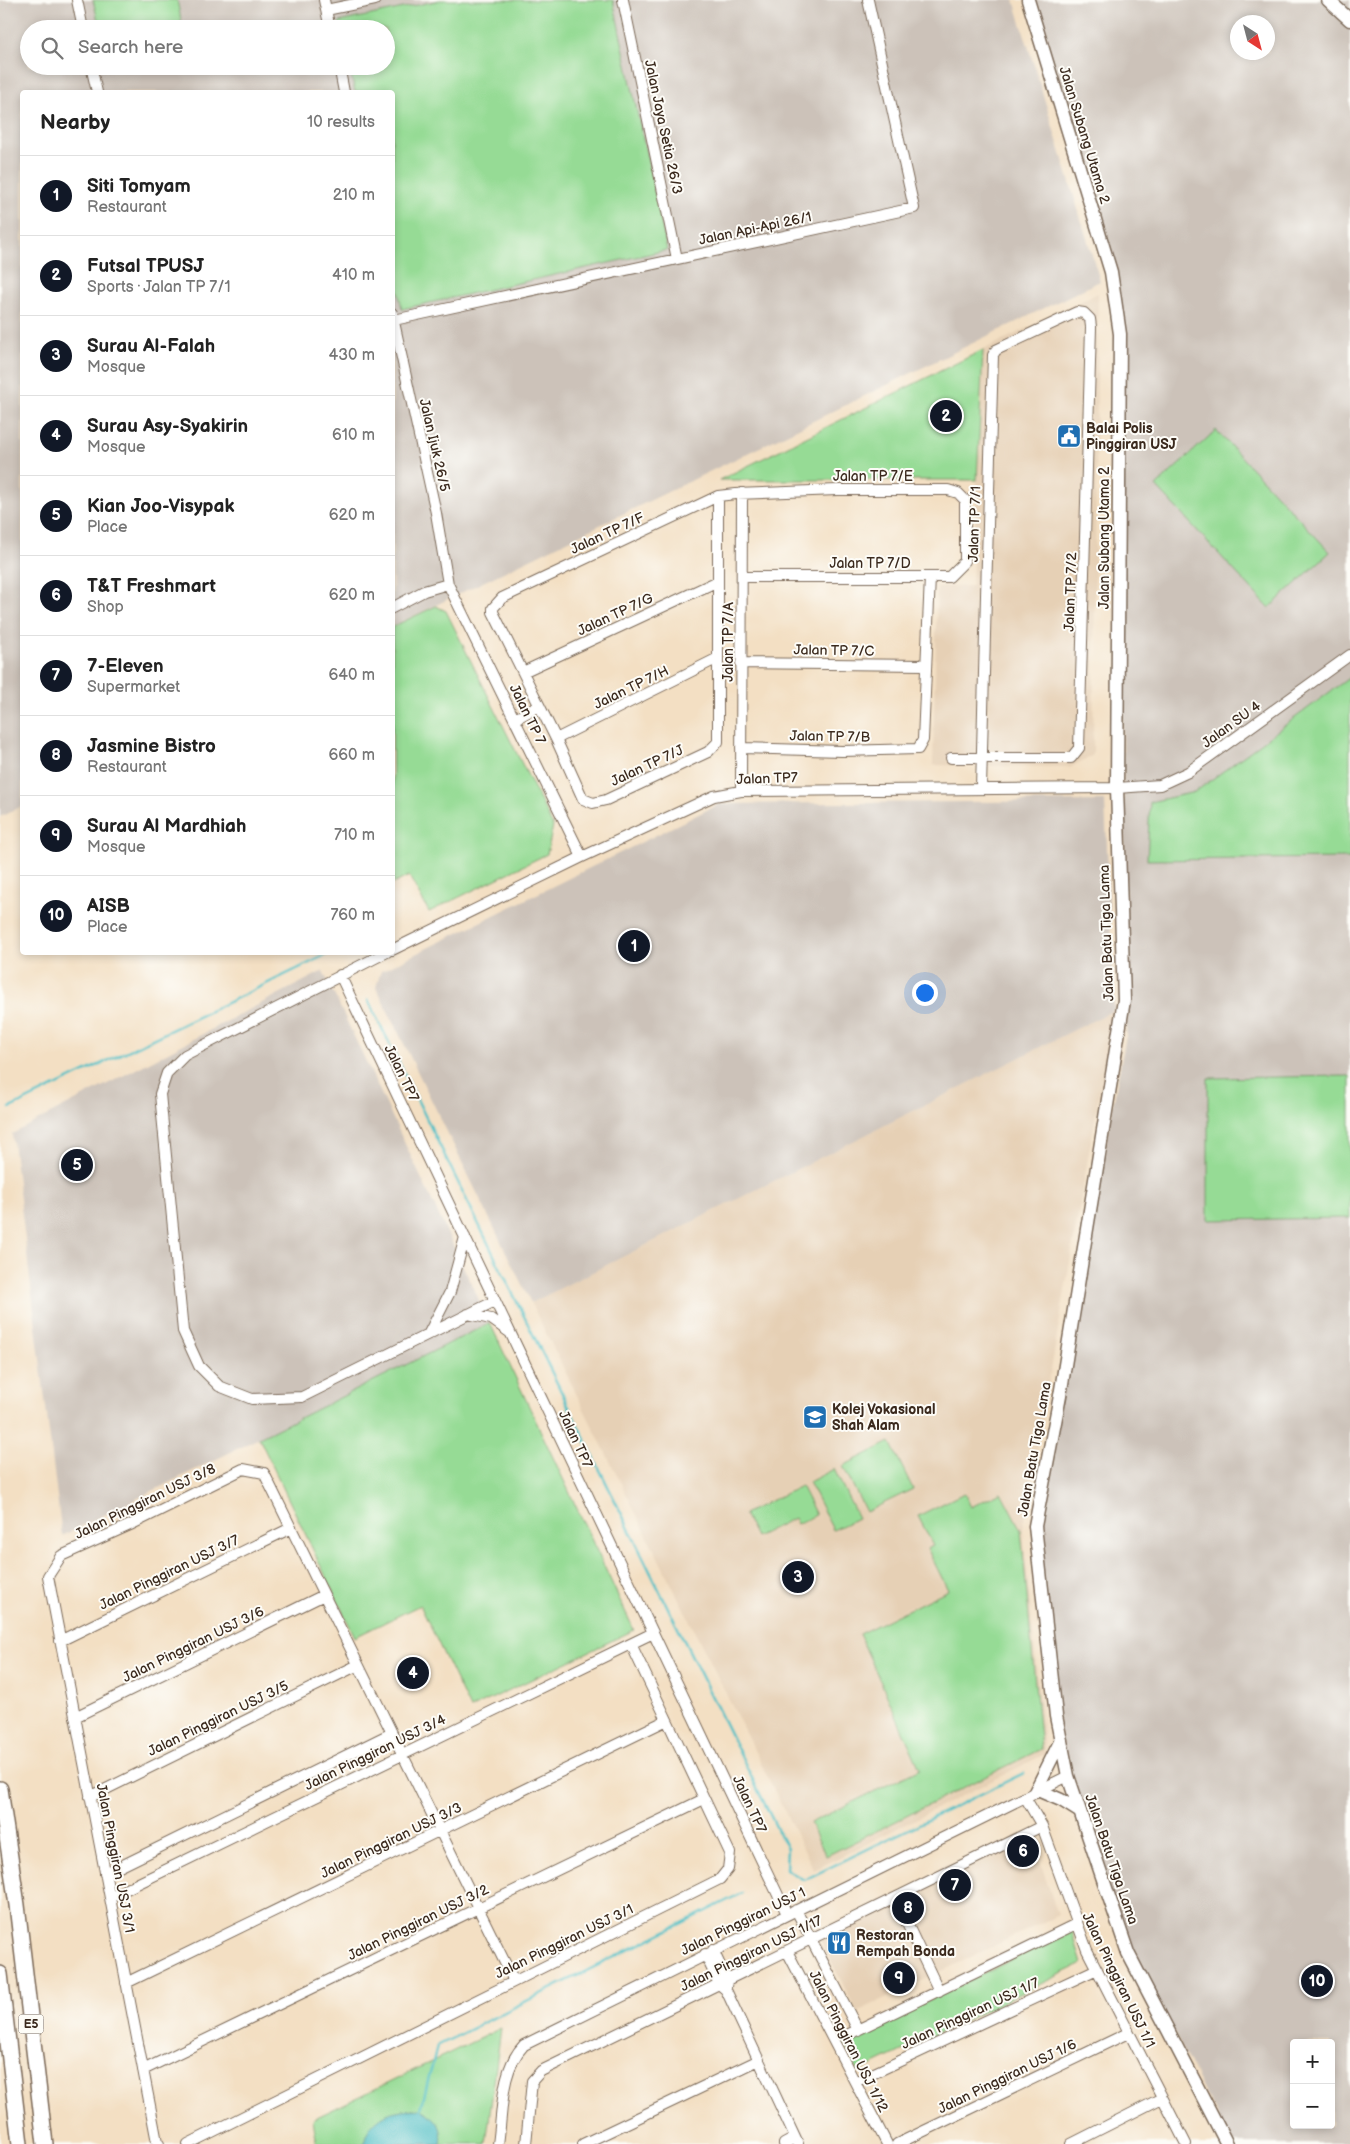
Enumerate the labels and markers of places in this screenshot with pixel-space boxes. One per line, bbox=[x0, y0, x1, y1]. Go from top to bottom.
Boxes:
pin: 2 bbox=[930, 397, 962, 435]
place label: Balai Polis Pinggiran USJ bbox=[1086, 420, 1177, 453]
public building icon: Balai Polis Pinggiran USJ bbox=[1056, 423, 1082, 449]
pin: 1 bbox=[618, 927, 650, 965]
pin: 5 bbox=[61, 1146, 93, 1184]
place label: Kolej Vokasional Shah Alam bbox=[832, 1401, 936, 1434]
school or university icon: Kolej Vokasional Shah Alam bbox=[802, 1404, 828, 1430]
pin: 3 bbox=[782, 1558, 814, 1596]
pin: 4 bbox=[397, 1654, 429, 1692]
pin: 6 bbox=[1007, 1832, 1039, 1870]
pin: 7 bbox=[939, 1866, 971, 1904]
pin: 8 bbox=[892, 1889, 924, 1927]
place label: Restoran Rempah Bonda bbox=[856, 1927, 955, 1960]
restaurant icon: Restoran Rempah Bonda bbox=[826, 1930, 852, 1956]
pin: 9 bbox=[883, 1959, 915, 1997]
pin: 10 bbox=[1301, 1962, 1333, 2000]

